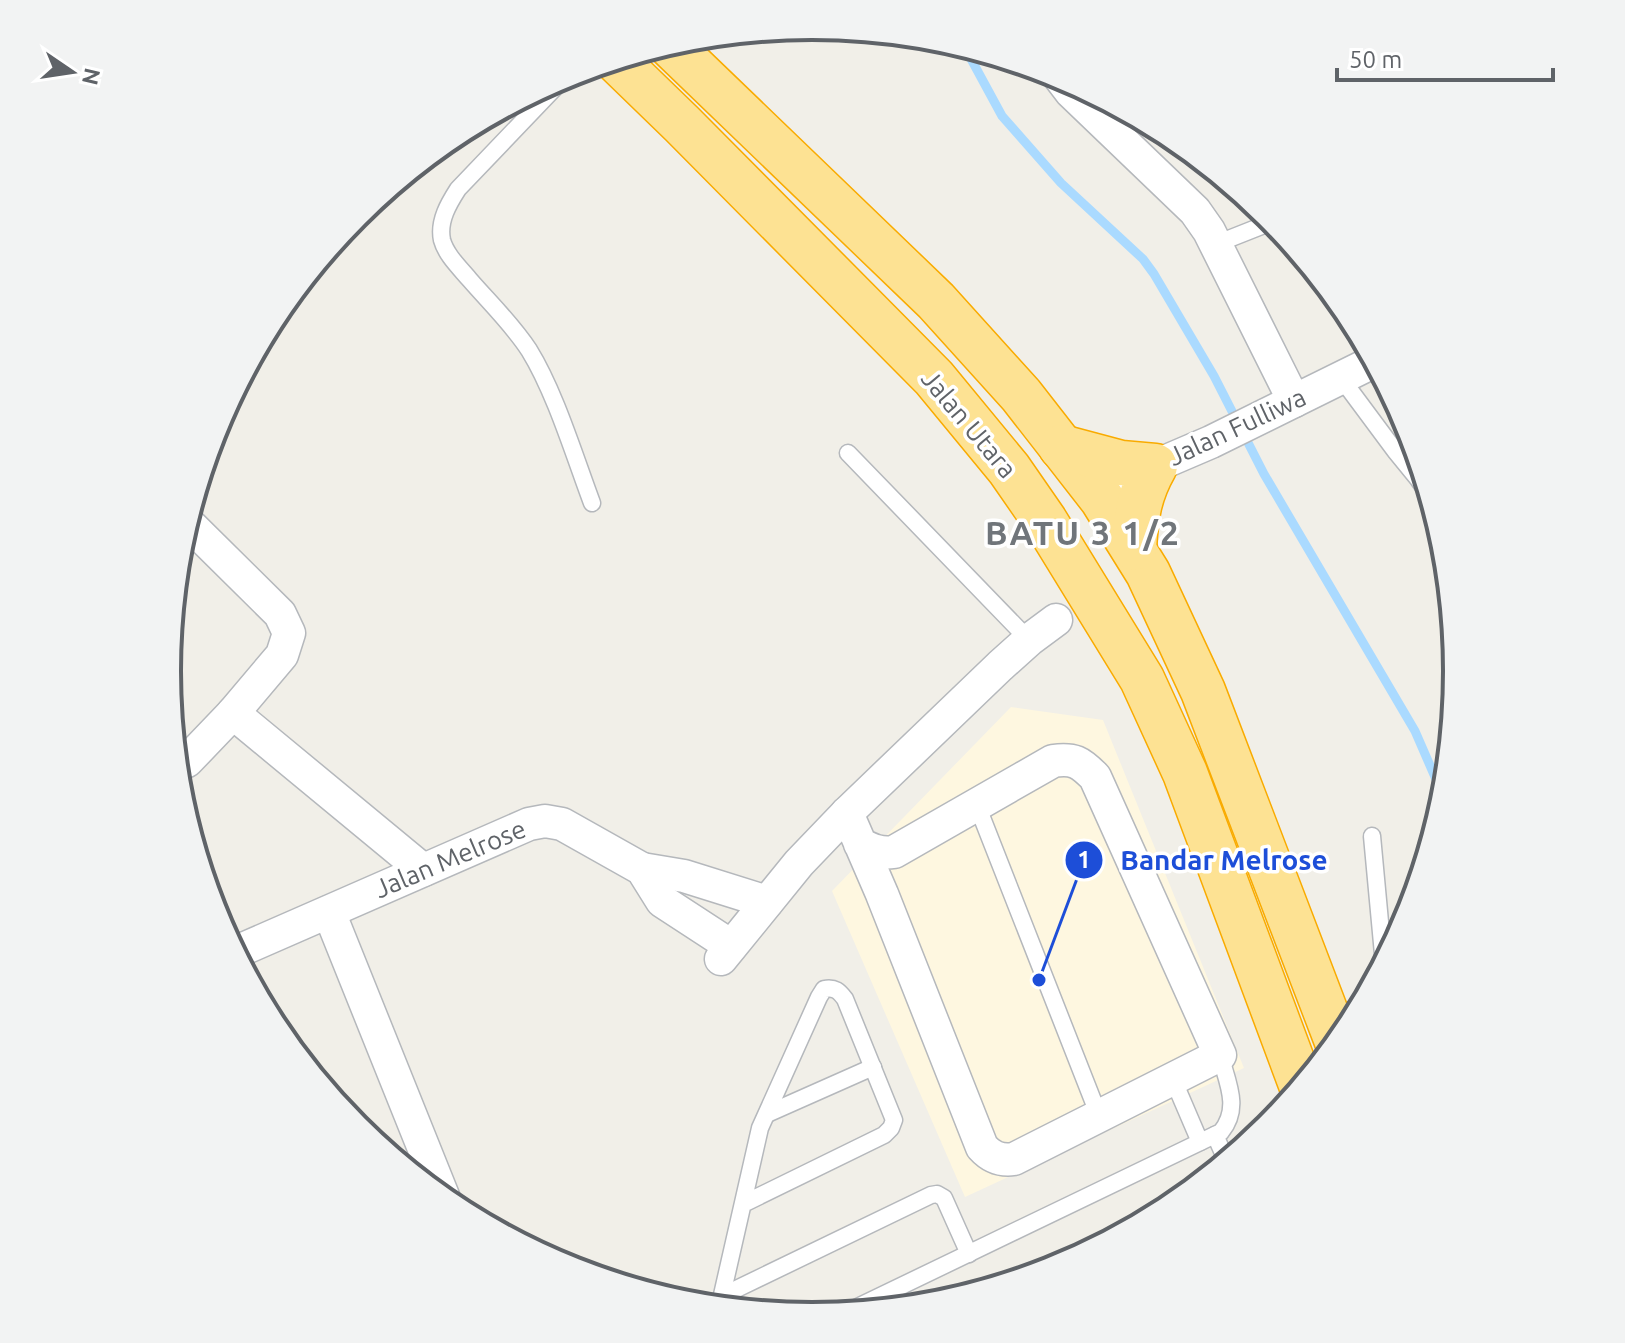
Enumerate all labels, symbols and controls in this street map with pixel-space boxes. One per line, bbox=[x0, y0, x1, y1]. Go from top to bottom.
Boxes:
north arrow bbox=[32, 32, 112, 112]
scale bar bbox=[1337, 32, 1553, 82]
text: 50 m bbox=[1349, 46, 1402, 73]
text: N bbox=[78, 66, 106, 87]
street label: Jalan Utara bbox=[916, 364, 1023, 483]
street label: Jalan Fulliwa bbox=[1163, 382, 1310, 471]
district label: BATU 3 1/2 bbox=[985, 513, 1181, 551]
street label: Jalan Melrose bbox=[370, 814, 530, 903]
callout: Bandar Melrose bbox=[1064, 834, 1344, 886]
text: Bandar Melrose bbox=[1120, 844, 1328, 875]
text: 1 bbox=[1077, 846, 1091, 873]

